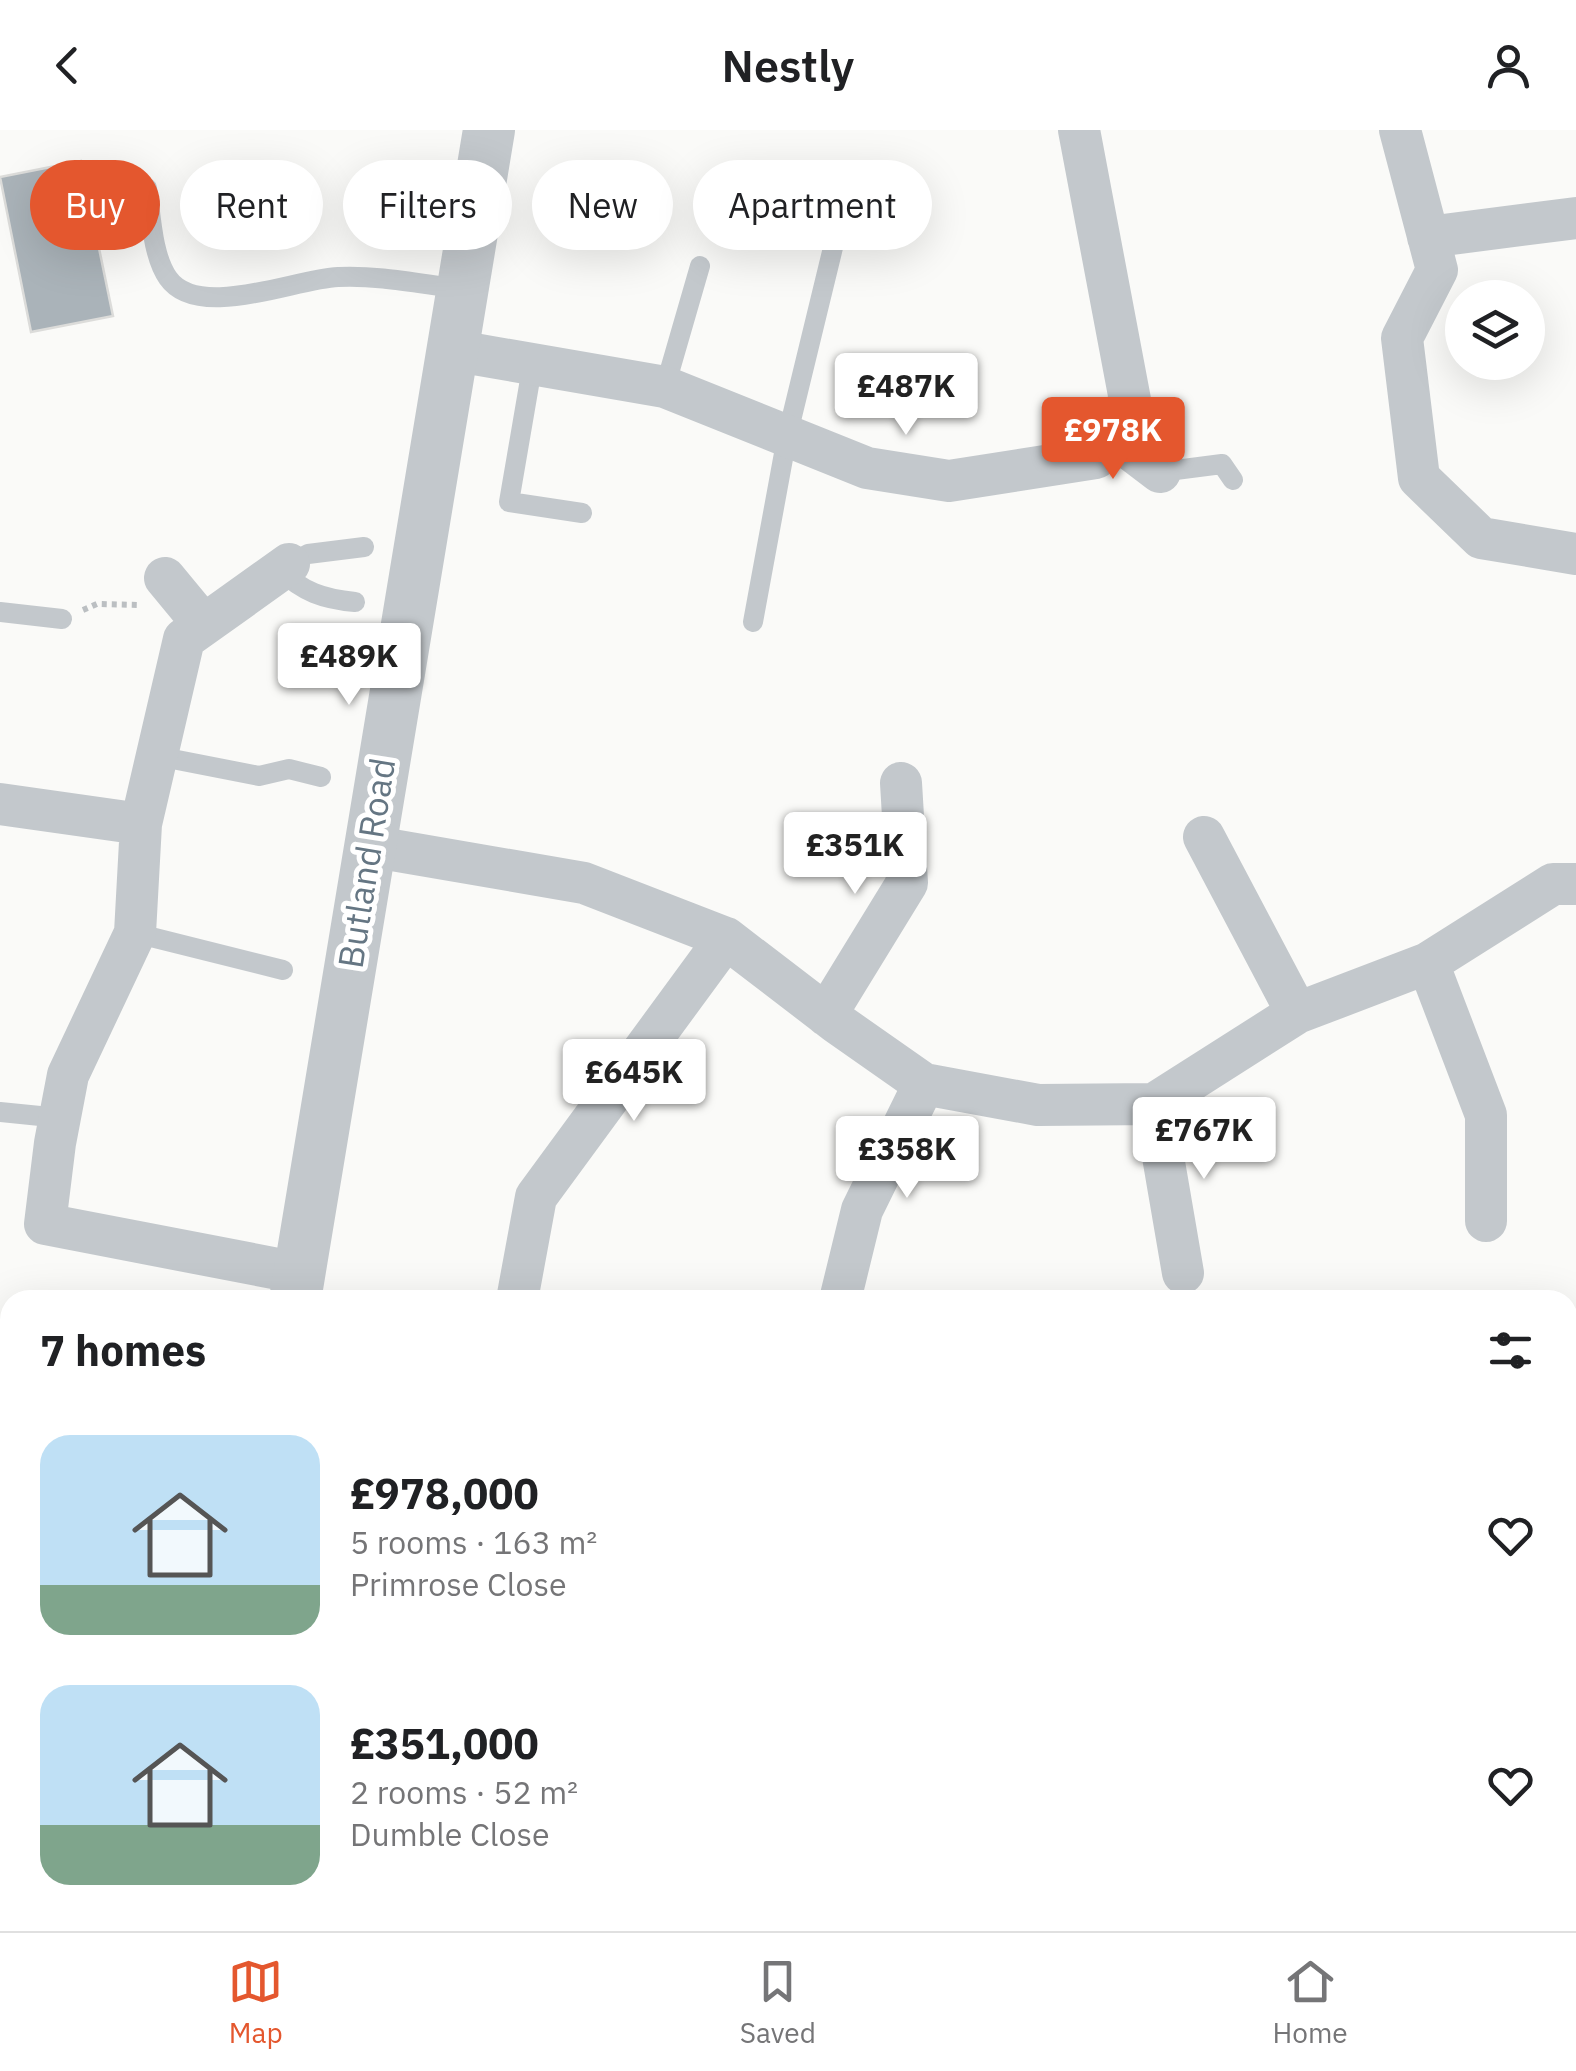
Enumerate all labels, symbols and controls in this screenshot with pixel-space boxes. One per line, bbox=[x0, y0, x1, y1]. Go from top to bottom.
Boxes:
text: Nestly bbox=[722, 36, 854, 94]
icon: back bbox=[40, 38, 95, 93]
icon: person bbox=[1481, 38, 1536, 93]
chip: Buy bbox=[30, 160, 160, 250]
chip: Rent bbox=[180, 160, 323, 250]
chip: Filters bbox=[343, 160, 512, 250]
chip: New bbox=[532, 160, 673, 250]
chip: Apartment bbox=[693, 160, 932, 250]
map controls bbox=[1445, 280, 1545, 380]
button: layers bbox=[1445, 280, 1545, 380]
pin: £487K bbox=[836, 353, 976, 438]
text: £487K bbox=[857, 364, 955, 406]
pin: £978K bbox=[1043, 397, 1183, 482]
text: £978K bbox=[1064, 408, 1162, 450]
pin: £489K bbox=[279, 623, 419, 708]
text: £489K bbox=[300, 634, 398, 676]
street label: Butland Road bbox=[327, 755, 405, 971]
pin: £351K bbox=[785, 812, 925, 897]
text: £351K bbox=[806, 823, 904, 865]
pin: £645K bbox=[564, 1039, 704, 1124]
text: £645K bbox=[585, 1050, 683, 1092]
pin: £767K bbox=[1134, 1097, 1274, 1182]
text: £767K bbox=[1155, 1108, 1253, 1150]
pin: £358K bbox=[837, 1116, 977, 1201]
text: £358K bbox=[858, 1127, 956, 1169]
text: 7 homes bbox=[40, 1323, 206, 1378]
icon: filters bbox=[1483, 1323, 1538, 1378]
text: £978,000 bbox=[350, 1466, 539, 1521]
icon: home bbox=[120, 1475, 240, 1595]
icon: heart bbox=[1483, 1508, 1538, 1563]
text: 5 rooms · 163 m² bbox=[350, 1521, 597, 1563]
text: Primrose Close bbox=[350, 1563, 567, 1605]
text: £351,000 bbox=[350, 1716, 539, 1771]
icon: home bbox=[120, 1725, 240, 1845]
icon: heart bbox=[1483, 1758, 1538, 1813]
text: 2 rooms · 52 m² bbox=[350, 1771, 578, 1813]
text: Dumble Close bbox=[350, 1813, 550, 1855]
tab: Map bbox=[228, 1954, 283, 2051]
tab: Saved bbox=[740, 1954, 816, 2051]
tab: Home bbox=[1272, 1954, 1348, 2051]

